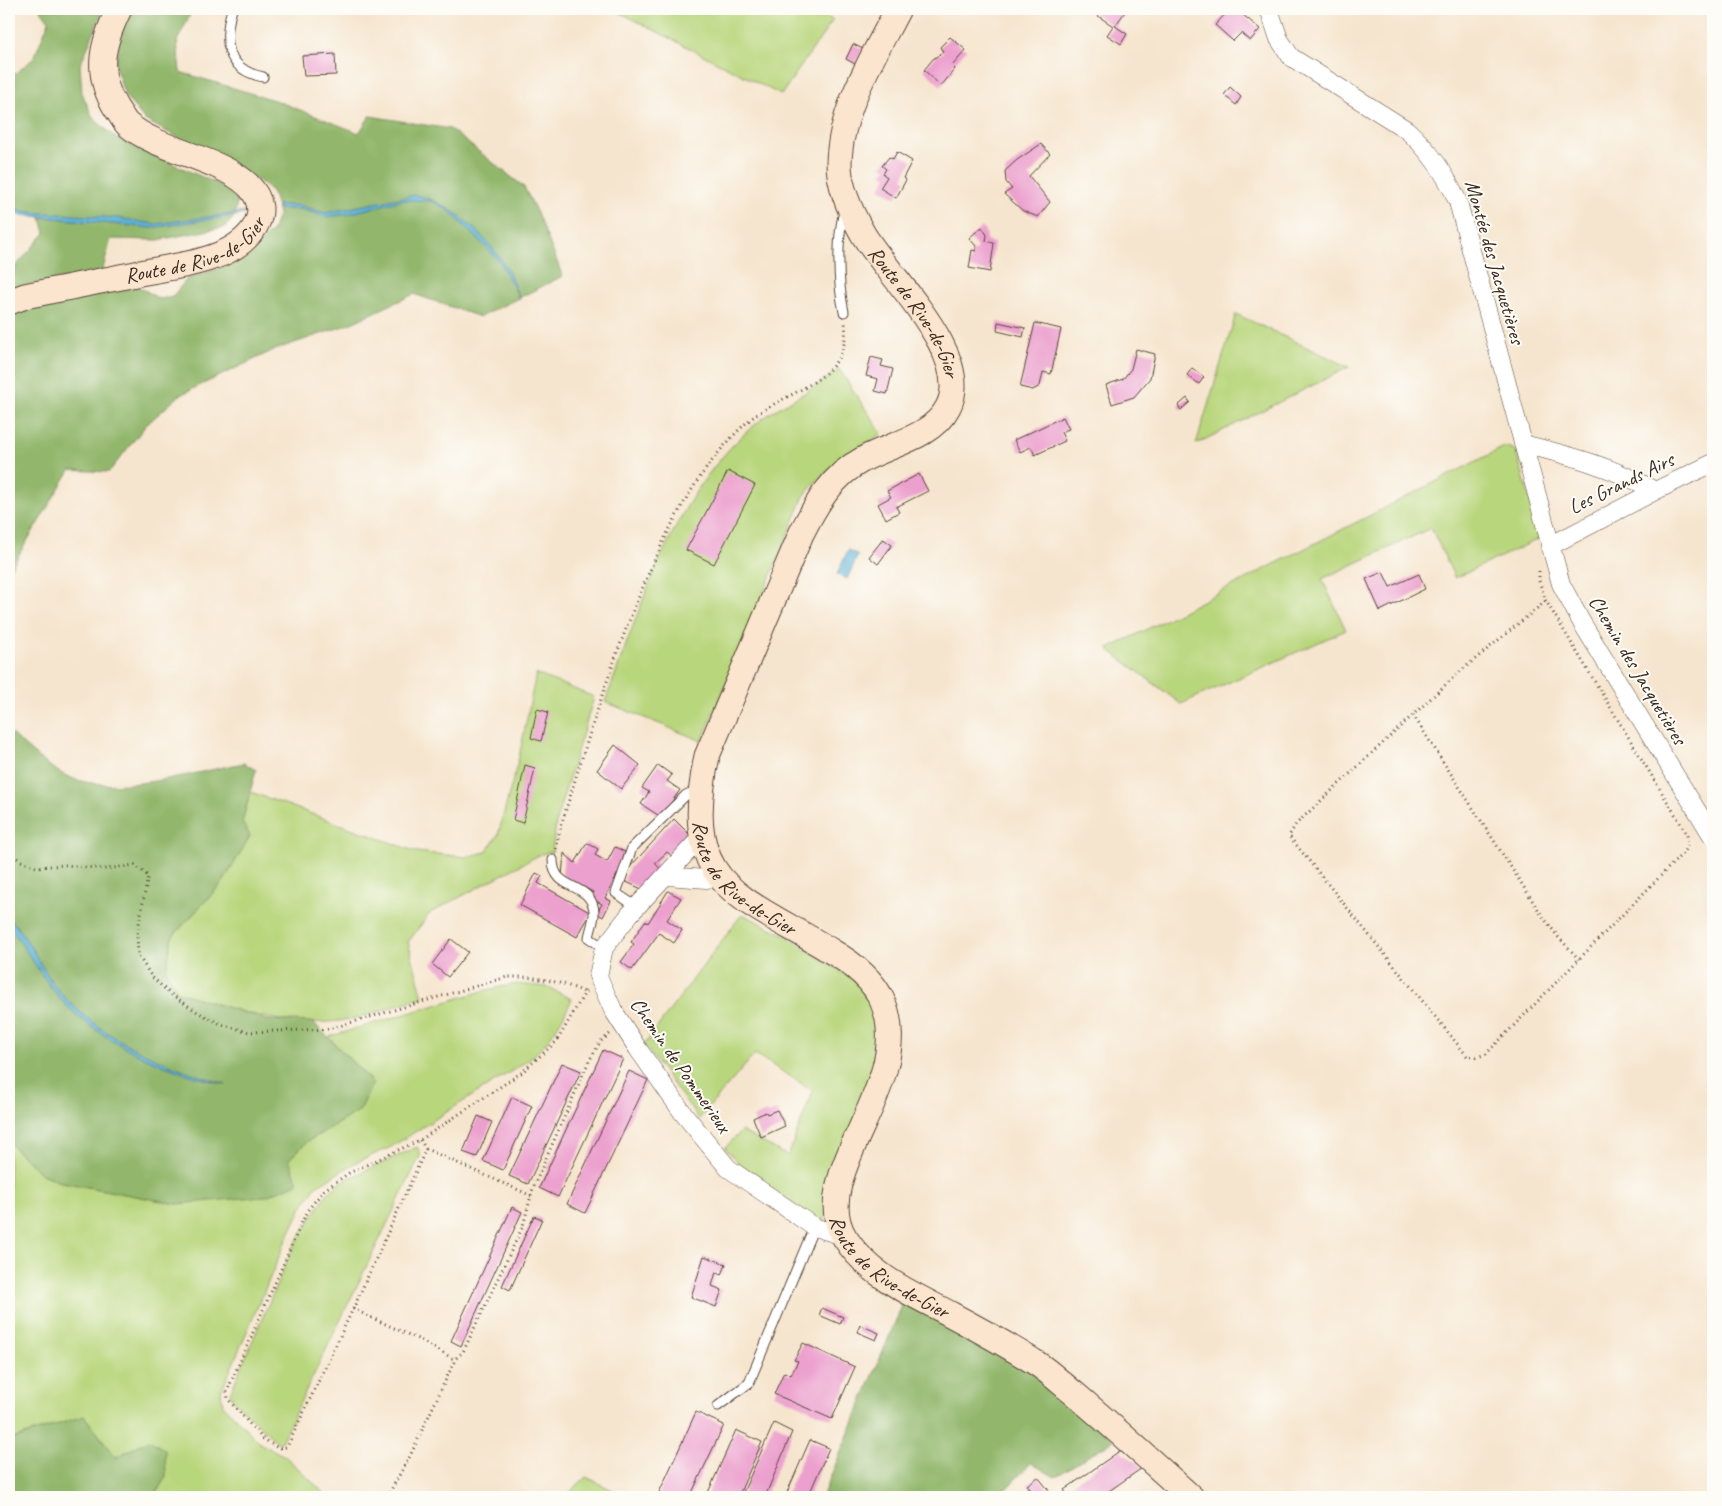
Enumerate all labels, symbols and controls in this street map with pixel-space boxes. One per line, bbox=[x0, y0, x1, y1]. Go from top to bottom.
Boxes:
street label: Montée des Jacquetières bbox=[1459, 177, 1531, 349]
street label: Route de Rive-de-Gier bbox=[122, 211, 272, 289]
street label: Route de Rive-de-Gier bbox=[862, 241, 966, 382]
street label: Les Grands Airs bbox=[1564, 446, 1679, 520]
street label: Chemin des Jacquetières bbox=[1583, 590, 1694, 751]
street label: Route de Rive-de-Gier bbox=[687, 820, 803, 942]
street label: Chemin de Pommerieux bbox=[625, 992, 738, 1139]
street label: Route de Rive-de-Gier bbox=[824, 1213, 956, 1325]

